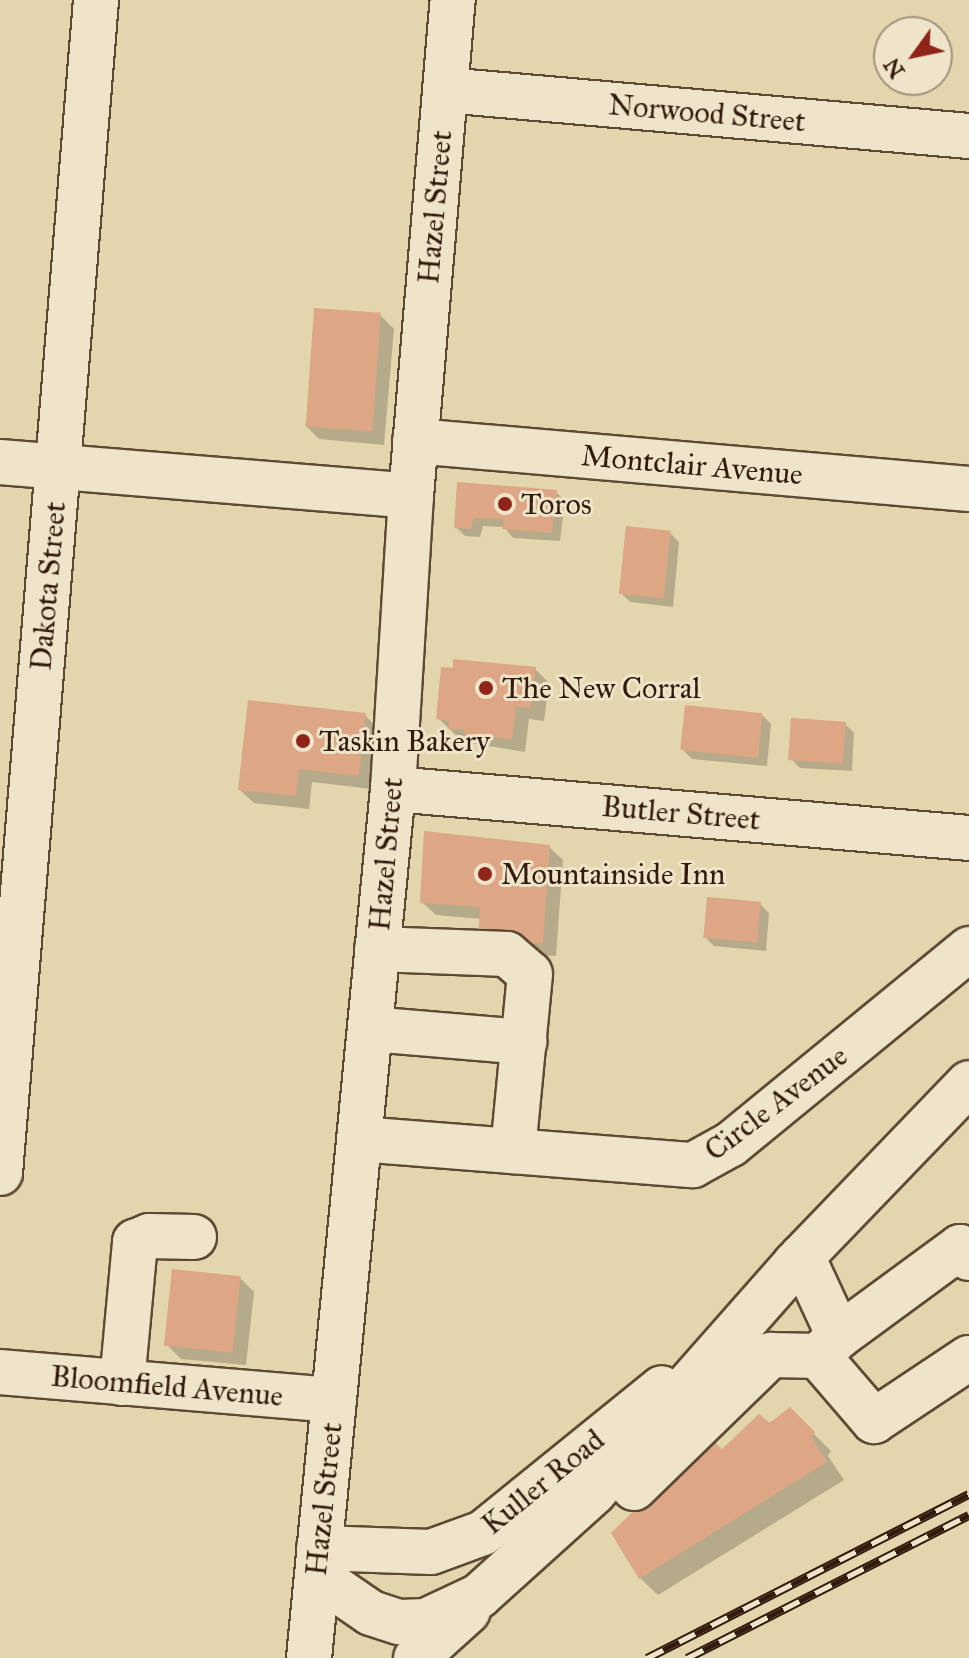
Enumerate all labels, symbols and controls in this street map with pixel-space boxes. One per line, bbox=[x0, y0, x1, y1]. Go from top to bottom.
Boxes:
north arrow bbox=[873, 16, 953, 96]
text: N bbox=[878, 53, 911, 83]
street label: Norwood Street bbox=[607, 86, 807, 140]
street label: Hazel Street bbox=[410, 129, 460, 285]
street label: Montclair Avenue bbox=[580, 437, 804, 493]
place label: Toros bbox=[521, 486, 592, 522]
marker: Toros bbox=[496, 495, 514, 513]
street label: Dakota Street bbox=[23, 500, 73, 672]
place label: The New Corral bbox=[502, 670, 701, 706]
marker: The New Corral bbox=[477, 679, 495, 697]
place label: Taskin Bakery bbox=[319, 723, 490, 759]
marker: Taskin Bakery bbox=[294, 732, 312, 750]
street label: Hazel Street bbox=[361, 776, 411, 932]
street label: Butler Street bbox=[600, 788, 762, 838]
place label: Mountainside Inn bbox=[501, 856, 725, 892]
marker: Mountainside Inn bbox=[476, 865, 494, 883]
street label: Circle Avenue bbox=[697, 1038, 855, 1168]
street label: Bloomfield Avenue bbox=[49, 1358, 285, 1414]
street label: Hazel Street bbox=[298, 1420, 350, 1578]
street label: Kuller Road bbox=[475, 1422, 611, 1542]

